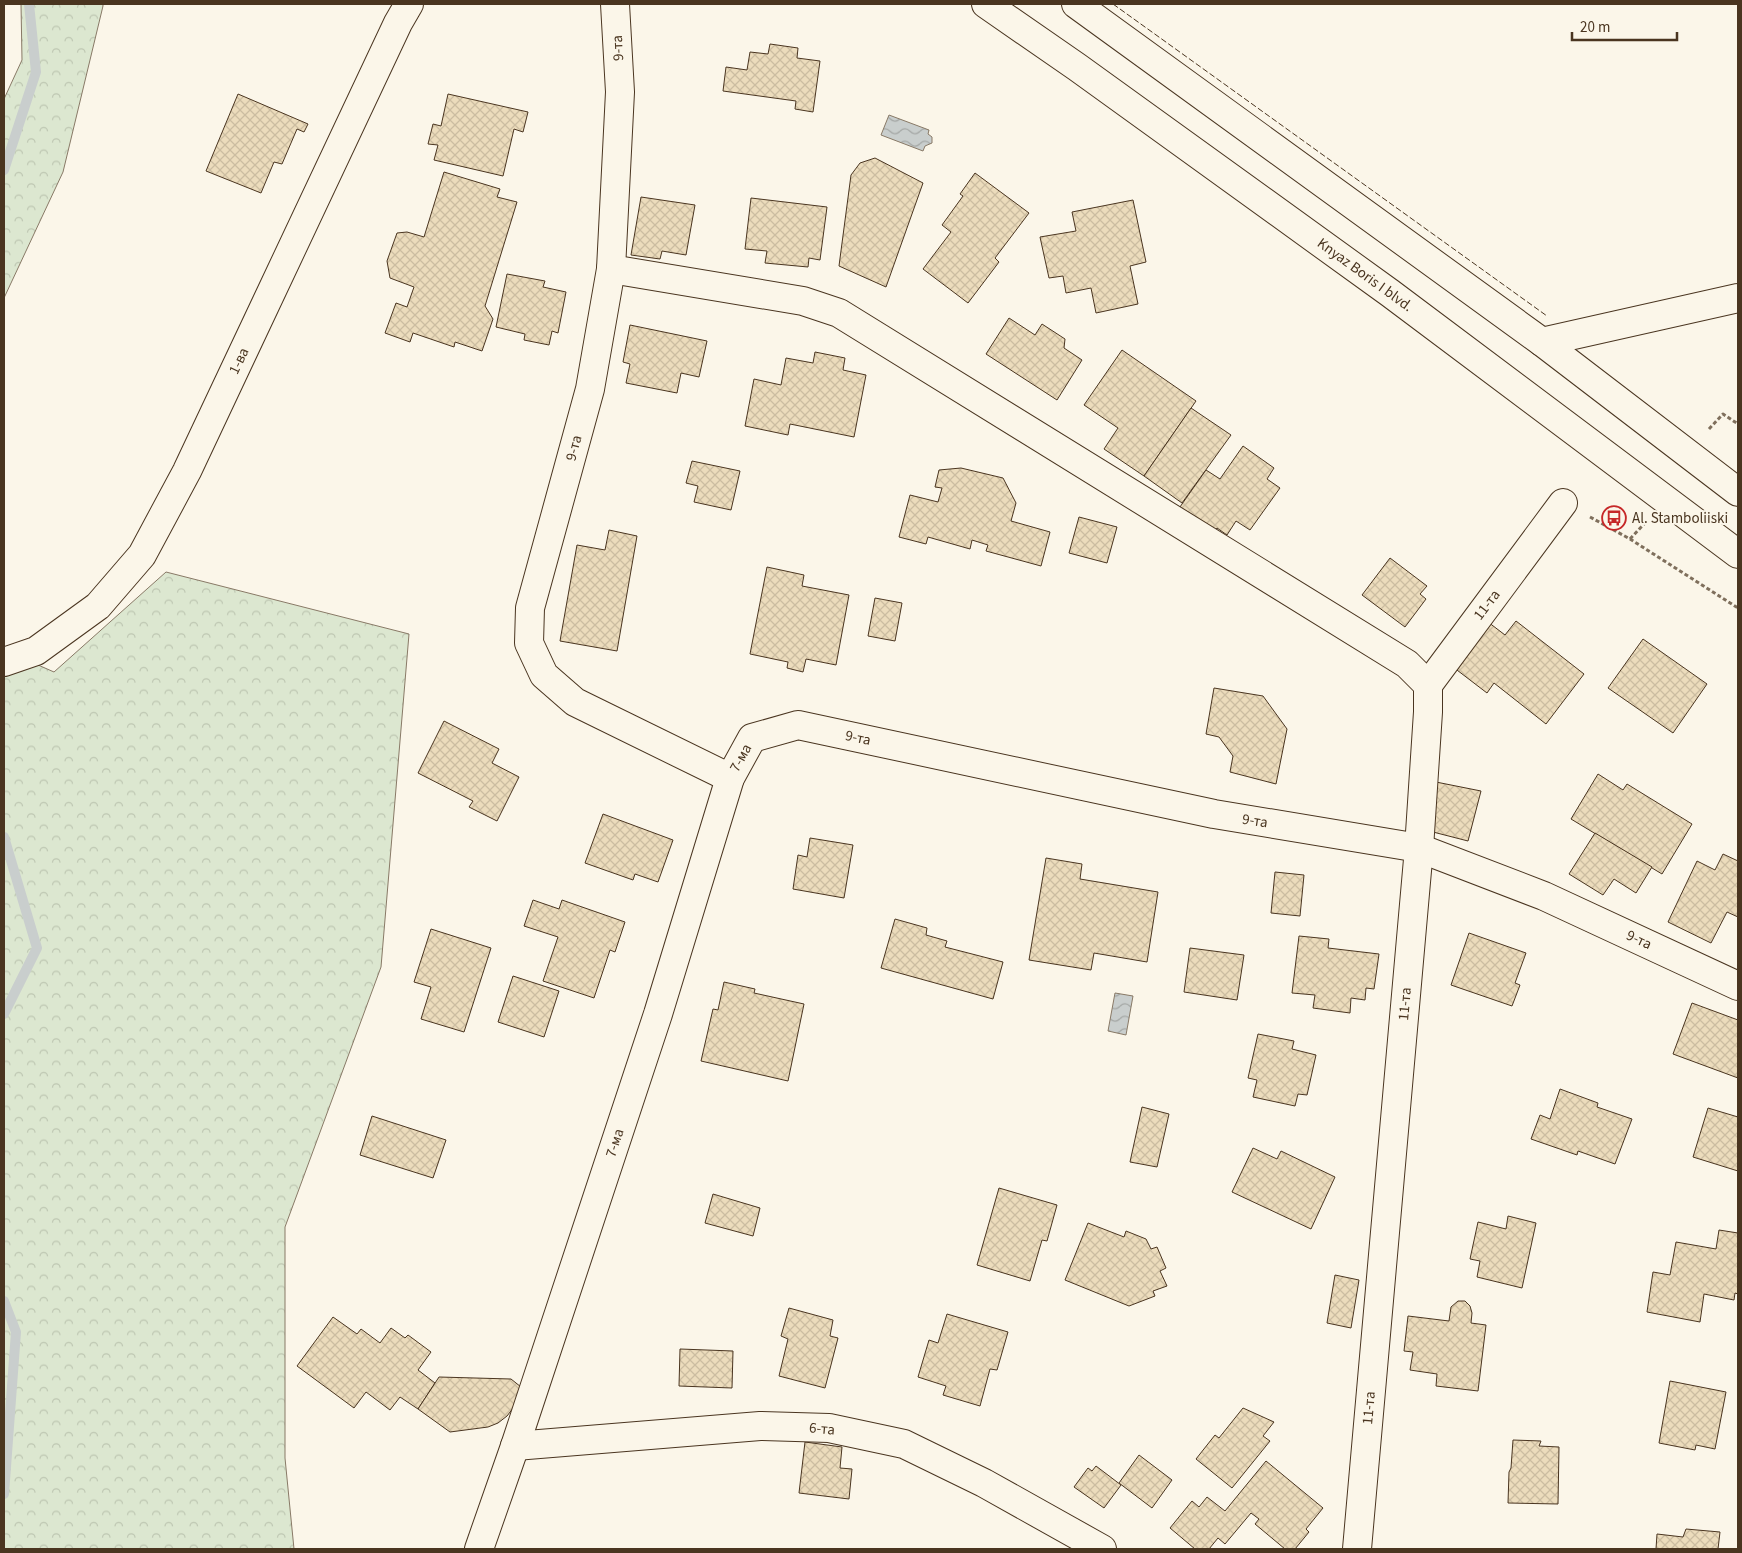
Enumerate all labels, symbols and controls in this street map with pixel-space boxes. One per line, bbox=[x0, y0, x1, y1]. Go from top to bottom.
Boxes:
scale bar bbox=[1572, 10, 1677, 42]
text: 20 m bbox=[1580, 17, 1610, 38]
street label: 9-та bbox=[607, 35, 629, 61]
street label: Knyaz Boris I blvd. bbox=[1313, 233, 1417, 317]
street label: 1-ва bbox=[224, 344, 254, 378]
street label: 9-та bbox=[561, 433, 587, 463]
bus stop icon: Al. Stamboliiski bbox=[1601, 505, 1627, 531]
place label: Al. Stamboliiski bbox=[1632, 508, 1728, 529]
street label: 11-та bbox=[1469, 585, 1505, 625]
street label: 9-та bbox=[843, 725, 873, 751]
street label: 7-ма bbox=[725, 740, 757, 776]
street label: 9-та bbox=[1241, 809, 1269, 833]
street label: 9-та bbox=[1623, 925, 1655, 955]
street label: 11-та bbox=[1393, 986, 1417, 1022]
street label: 7-ма bbox=[601, 1126, 629, 1160]
street label: 11-та bbox=[1357, 1390, 1381, 1426]
street label: 6-та bbox=[808, 1417, 836, 1441]

